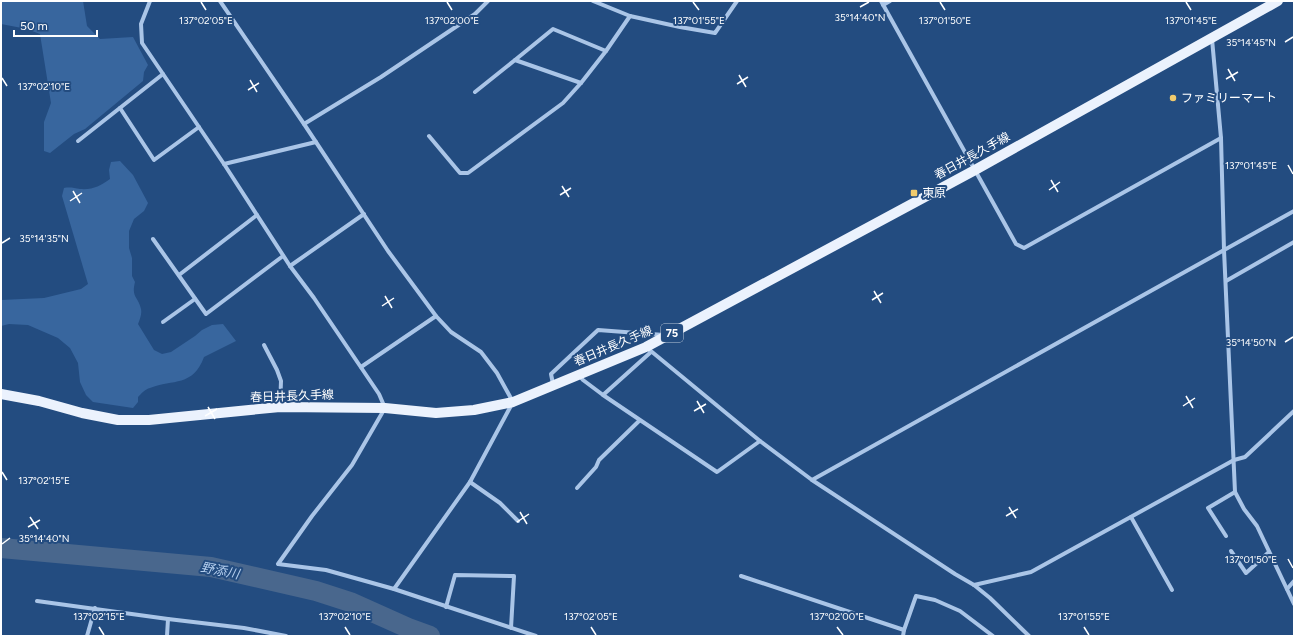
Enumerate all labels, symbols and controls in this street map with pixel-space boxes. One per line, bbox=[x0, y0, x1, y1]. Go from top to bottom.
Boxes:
text: 35°14'40"N bbox=[835, 11, 885, 24]
scale bar bbox=[14, 12, 97, 38]
text: 137°02'05"E bbox=[179, 14, 233, 27]
text: 137°02'00"E bbox=[425, 14, 479, 27]
text: 137°01'55"E bbox=[673, 14, 725, 27]
text: 137°01'50"E bbox=[919, 14, 971, 27]
text: 137°01'45"E bbox=[1165, 14, 1217, 27]
text: 50 m bbox=[20, 19, 48, 33]
text: 35°14'45"N bbox=[1226, 36, 1276, 49]
text: 137°02'10"E bbox=[18, 80, 70, 93]
place label: ファミリーマート bbox=[1181, 91, 1277, 105]
marker: ファミリーマート bbox=[1168, 93, 1178, 103]
street label: 春日井長久手線 bbox=[932, 130, 1012, 182]
text: 137°01'45"E bbox=[1225, 159, 1277, 172]
place label: 東原 bbox=[922, 186, 946, 200]
marker: 東原 bbox=[909, 188, 919, 198]
text: 35°14'35"N bbox=[19, 232, 69, 245]
street label: 春日井長久手線 bbox=[572, 323, 654, 369]
road number: 75 bbox=[661, 324, 683, 342]
text: 35°14'50"N bbox=[1226, 336, 1276, 349]
street label: 春日井長久手線 bbox=[250, 388, 334, 404]
text: 137°02'15"E bbox=[18, 474, 70, 487]
text: 35°14'40"N bbox=[19, 532, 69, 545]
text: 137°01'50"E bbox=[1225, 553, 1277, 566]
water label: 野添川 bbox=[199, 559, 242, 582]
text: 137°02'15"E bbox=[73, 610, 125, 623]
text: 137°02'10"E bbox=[319, 610, 371, 623]
text: 137°02'05"E bbox=[564, 610, 618, 623]
text: 137°02'00"E bbox=[810, 610, 864, 623]
text: 137°01'55"E bbox=[1058, 610, 1110, 623]

